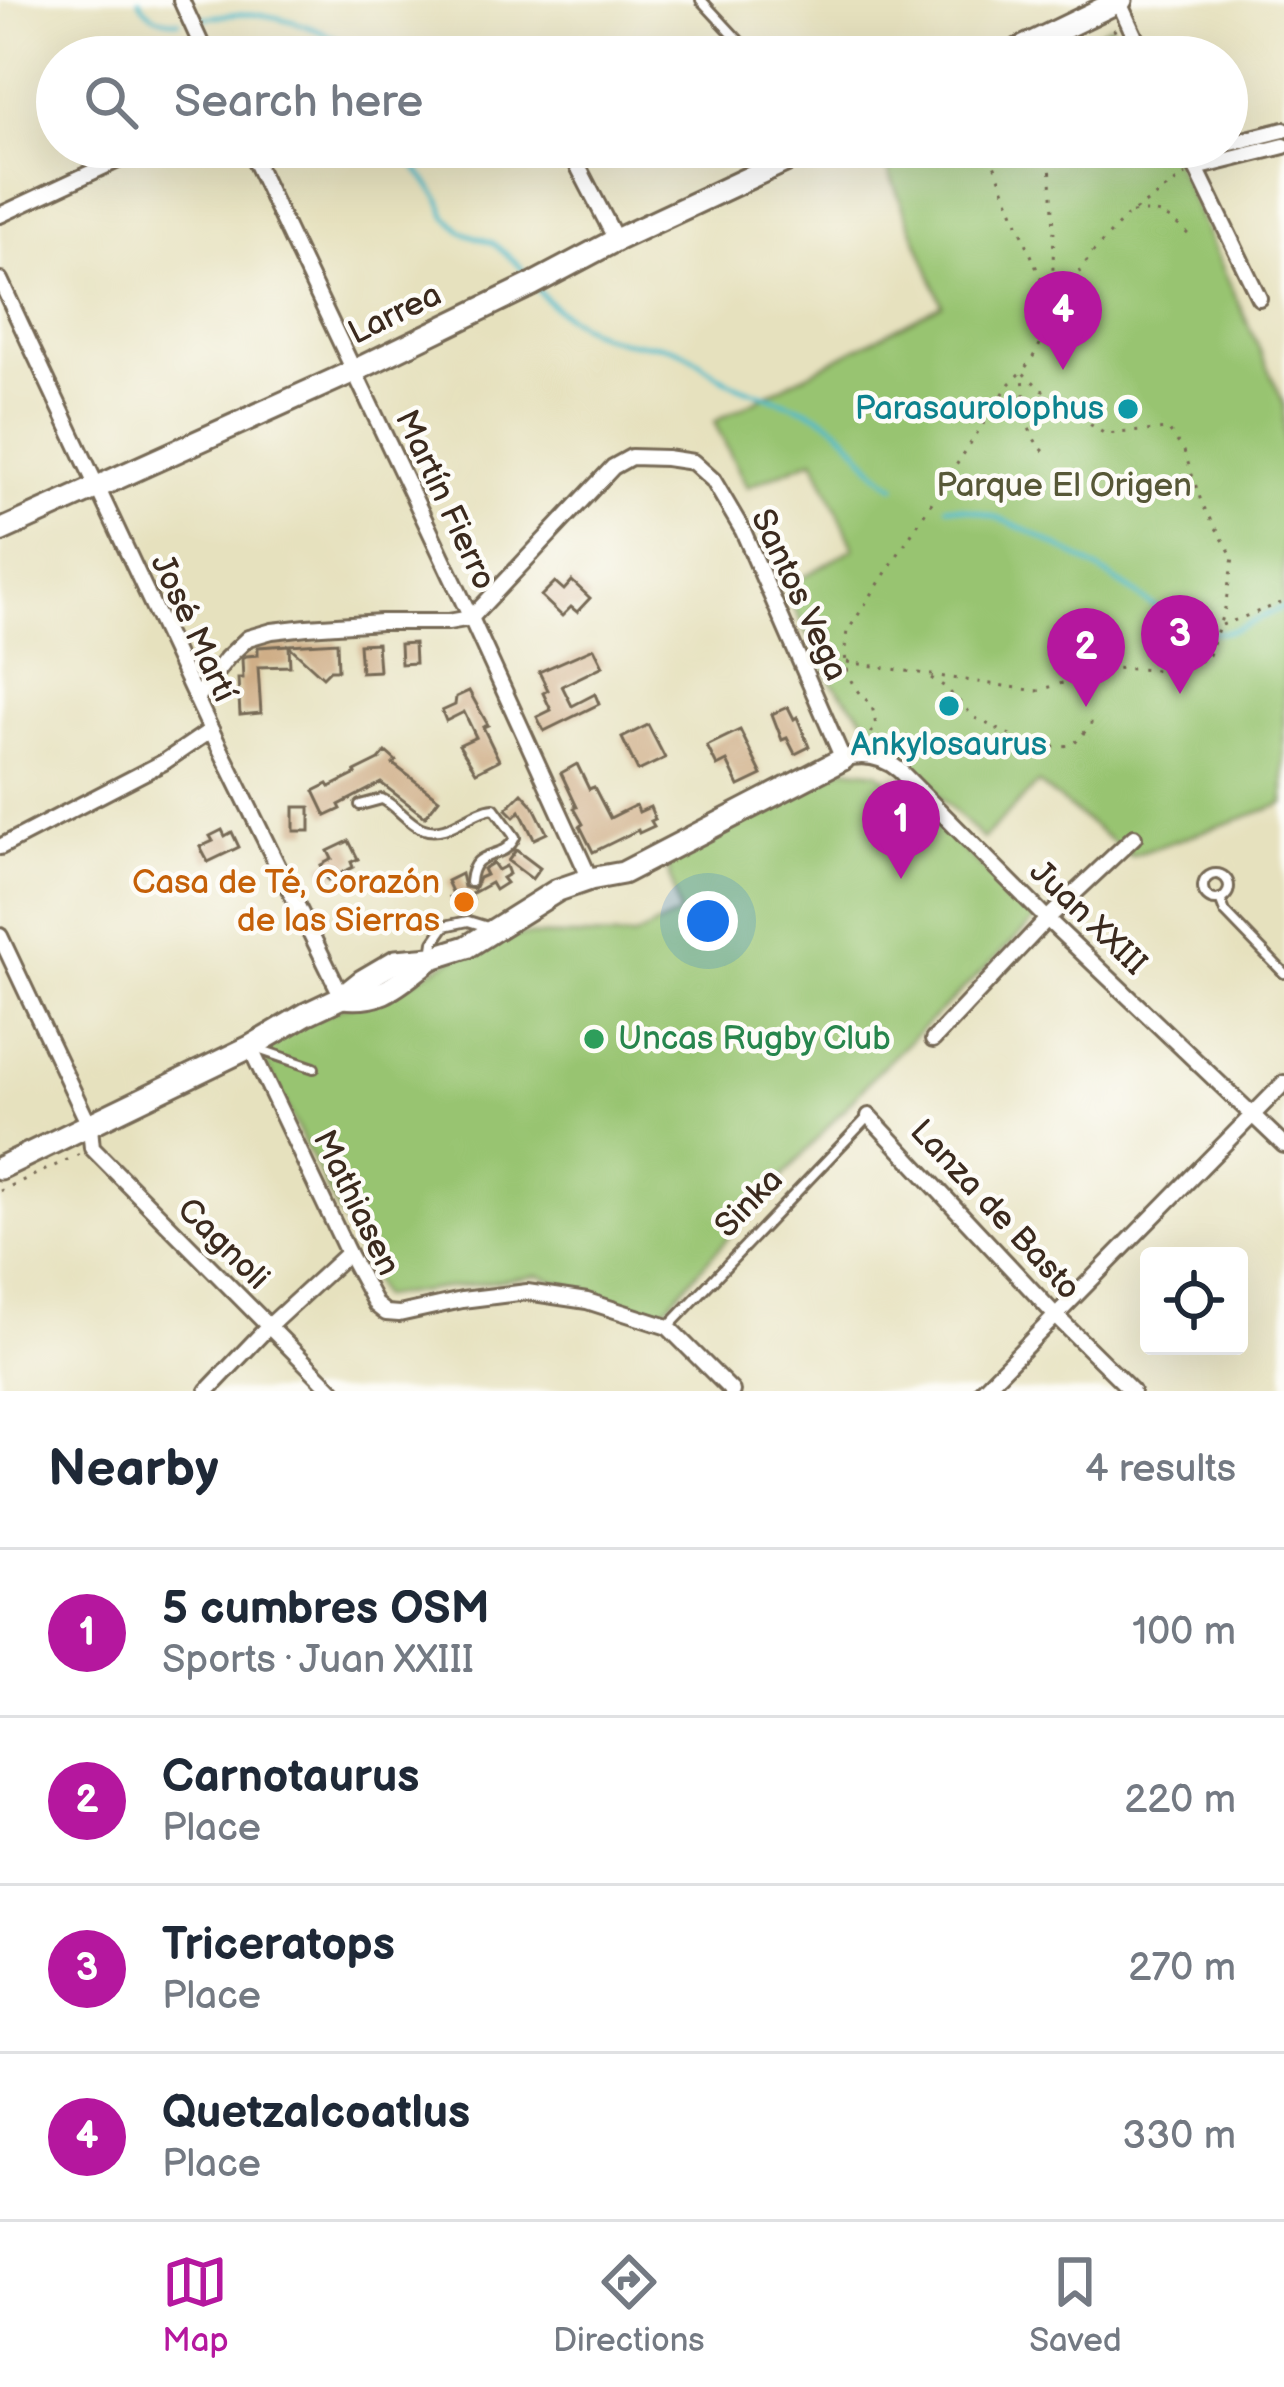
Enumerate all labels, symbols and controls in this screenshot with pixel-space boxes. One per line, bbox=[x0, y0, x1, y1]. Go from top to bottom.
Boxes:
search box bbox=[36, 36, 1248, 168]
icon: search bbox=[78, 69, 144, 135]
text: Search here bbox=[174, 75, 423, 130]
pin: 4 bbox=[1024, 271, 1102, 370]
street label: Larrea bbox=[342, 275, 448, 353]
place label: Parasaurolophus bbox=[855, 389, 1104, 429]
marker: Parasaurolophus bbox=[1115, 396, 1141, 422]
street label: Martín Fierro bbox=[386, 404, 504, 596]
park label: Parque El Origen bbox=[936, 466, 1192, 506]
street label: Santos Vega bbox=[742, 503, 856, 687]
street label: José Martí bbox=[142, 548, 245, 708]
pin: 3 bbox=[1141, 595, 1219, 694]
pin: 2 bbox=[1047, 608, 1125, 707]
marker: Ankylosaurus bbox=[936, 693, 962, 719]
place label: Ankylosaurus bbox=[851, 725, 1047, 765]
pin: 1 bbox=[862, 780, 940, 879]
street label: Juan XXIII bbox=[1021, 852, 1155, 984]
place label: Casa de Té, Corazón de las Sierras bbox=[132, 863, 440, 941]
marker: Casa de Té, Corazón de las Sierras bbox=[451, 889, 477, 915]
your location bbox=[678, 891, 738, 951]
place label: Uncas Rugby Club bbox=[618, 1019, 891, 1059]
marker: Uncas Rugby Club bbox=[581, 1026, 607, 1052]
street label: Lanza de Basto bbox=[902, 1112, 1088, 1308]
street label: Mathiasen bbox=[304, 1124, 408, 1282]
street label: Sinka bbox=[707, 1160, 791, 1246]
street label: Cagnoli bbox=[169, 1190, 277, 1298]
map controls bbox=[1140, 1247, 1248, 1355]
button: locate bbox=[1140, 1247, 1248, 1355]
text: Nearby bbox=[48, 1439, 219, 1500]
text: 4 results bbox=[1085, 1446, 1236, 1493]
text: 5 cumbres OSM bbox=[162, 1582, 489, 1637]
text: 1 bbox=[79, 1609, 95, 1656]
text: 100 m bbox=[1132, 1609, 1236, 1656]
text: Sports · Juan XXIII bbox=[162, 1637, 474, 1684]
text: Carnotaurus bbox=[162, 1750, 419, 1805]
text: 2 bbox=[75, 1777, 99, 1824]
text: 220 m bbox=[1124, 1777, 1236, 1824]
text: Place bbox=[162, 1805, 261, 1852]
text: Triceratops bbox=[162, 1918, 395, 1973]
text: 3 bbox=[76, 1945, 98, 1992]
text: 270 m bbox=[1128, 1945, 1236, 1992]
text: Place bbox=[162, 1973, 261, 2020]
text: Quetzalcoatlus bbox=[162, 2086, 470, 2141]
text: 4 bbox=[76, 2113, 98, 2160]
text: 330 m bbox=[1122, 2113, 1236, 2160]
text: Place bbox=[162, 2141, 261, 2188]
tab: Map bbox=[162, 2249, 229, 2361]
tab: Directions bbox=[553, 2249, 705, 2361]
tab: Saved bbox=[1029, 2249, 1122, 2361]

